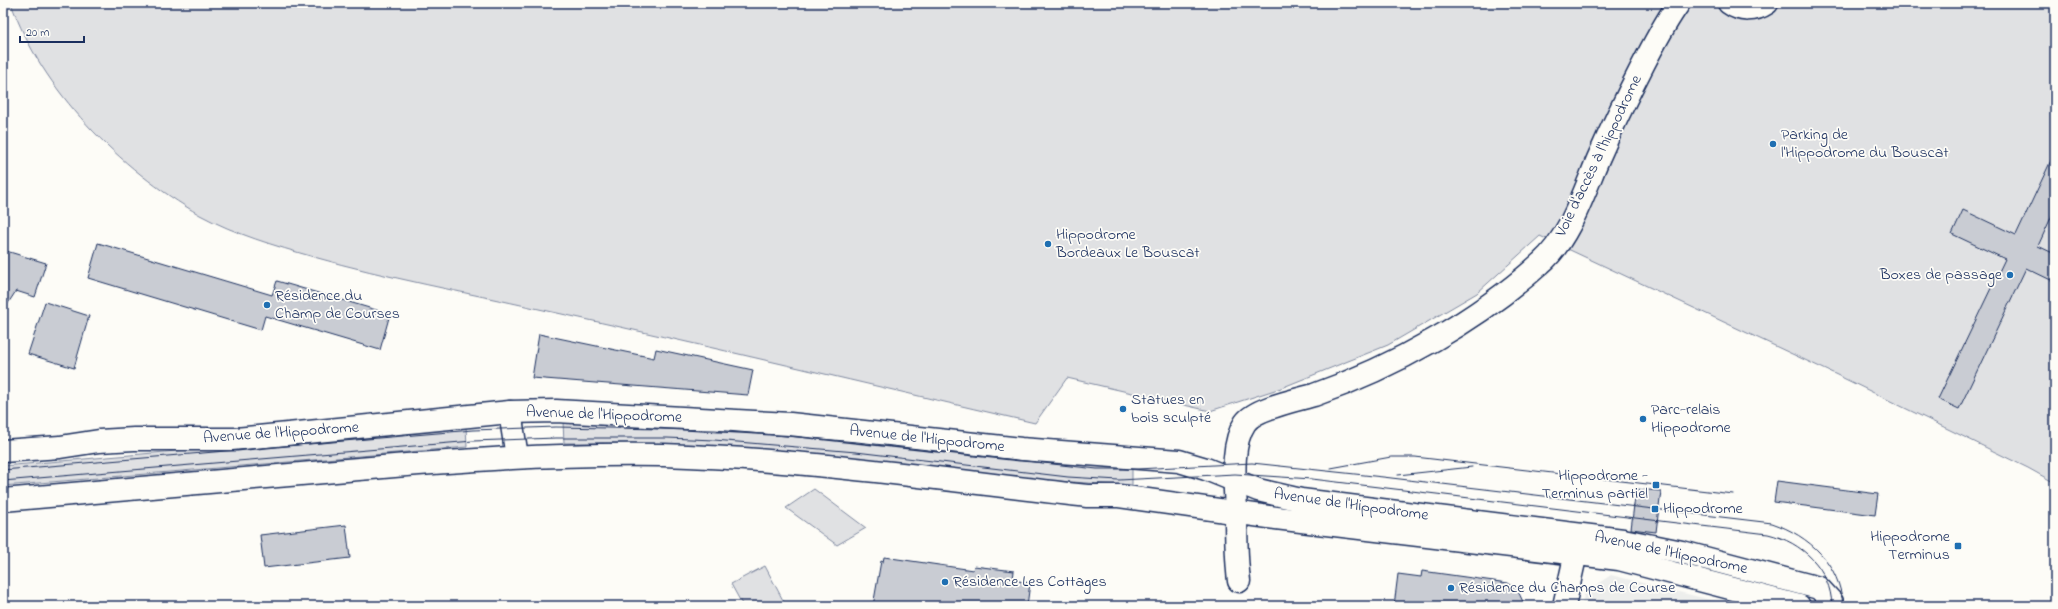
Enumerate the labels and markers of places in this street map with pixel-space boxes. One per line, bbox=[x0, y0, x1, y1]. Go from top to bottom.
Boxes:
place label: Parking de l'Hippodrome du Bouscat bbox=[1781, 123, 1949, 165]
marker: Parking de l'Hippodrome du Bouscat bbox=[1768, 139, 1778, 149]
place label: Hippodrome Bordeaux Le Bouscat bbox=[1055, 223, 1200, 265]
marker: Hippodrome Bordeaux Le Bouscat bbox=[1043, 239, 1053, 249]
place label: Boxes de passage bbox=[1879, 263, 2003, 287]
marker: Boxes de passage bbox=[2005, 270, 2015, 280]
place label: Résidence du Champ de Courses bbox=[275, 284, 400, 326]
marker: Résidence du Champ de Courses bbox=[262, 300, 272, 310]
place label: Statues en bois sculpté bbox=[1131, 388, 1212, 430]
place label: Parc-relais Hippodrome bbox=[1651, 398, 1732, 440]
marker: Statues en bois sculpté bbox=[1118, 404, 1128, 414]
marker: Parc-relais Hippodrome bbox=[1638, 414, 1648, 424]
place label: Hippodrome - Terminus partiel bbox=[1542, 464, 1648, 506]
marker: Hippodrome - Terminus partiel bbox=[1651, 480, 1661, 490]
place label: Hippodrome bbox=[1663, 497, 1744, 521]
marker: Hippodrome bbox=[1650, 504, 1660, 514]
place label: Hippodrome Terminus bbox=[1870, 525, 1951, 567]
marker: Hippodrome Terminus bbox=[1953, 541, 1963, 551]
place label: Résidence Les Cottages bbox=[953, 570, 1107, 594]
place label: Résidence du Champs de Course bbox=[1459, 576, 1676, 600]
marker: Résidence Les Cottages bbox=[940, 577, 950, 587]
marker: Résidence du Champs de Course bbox=[1446, 583, 1456, 593]

